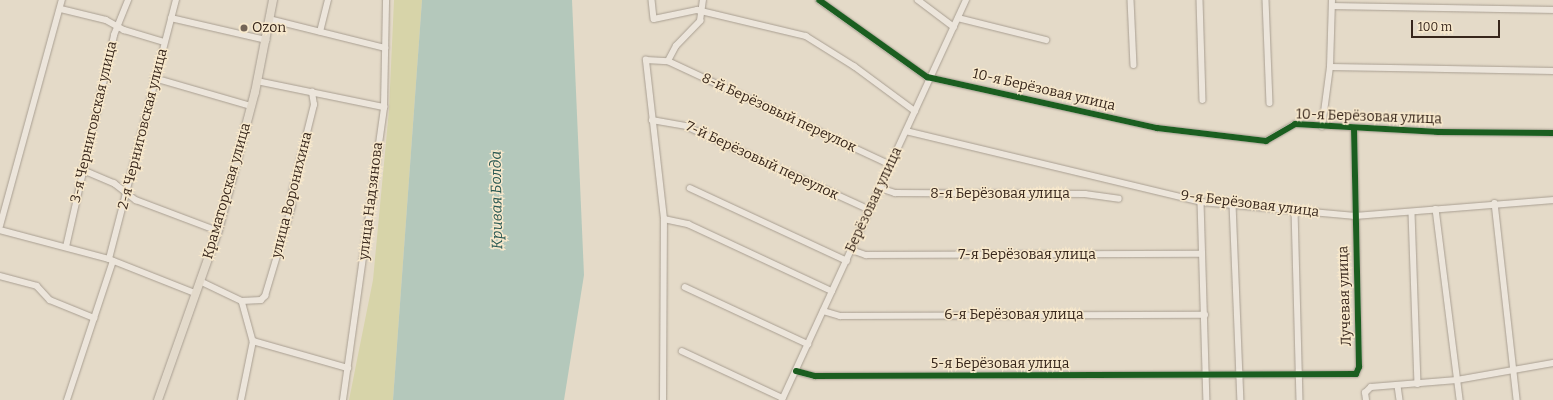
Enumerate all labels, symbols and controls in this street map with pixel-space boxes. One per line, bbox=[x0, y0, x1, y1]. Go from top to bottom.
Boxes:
scale bar bbox=[1413, 12, 1502, 38]
place label: Ozon bbox=[252, 20, 286, 36]
text: 100 m bbox=[1418, 20, 1452, 34]
marker: Ozon bbox=[239, 23, 249, 33]
street label: 3-я Черниговская улица bbox=[67, 40, 121, 204]
street label: 2-я Черниговская улица bbox=[115, 47, 171, 211]
street label: 10-я Берёзовая улица bbox=[971, 65, 1117, 115]
street label: 8-й Берёзовый переулок bbox=[699, 70, 859, 156]
street label: 10-я Берёзовая улица bbox=[1296, 106, 1442, 128]
street label: 7-й Берёзовый переулок bbox=[683, 118, 841, 204]
street label: Краматорская улица bbox=[200, 121, 254, 261]
street label: улица Воронихина bbox=[268, 130, 316, 260]
street label: улица Надзянова bbox=[355, 141, 387, 261]
street label: Берёзовая улица bbox=[842, 145, 906, 255]
water label: Кривая Болда bbox=[487, 151, 507, 249]
street label: 8-я Берёзовая улица bbox=[930, 186, 1070, 202]
street label: 9-я Берёзовая улица bbox=[1180, 187, 1320, 221]
street label: Лучевая улица bbox=[1335, 246, 1355, 346]
street label: 7-я Берёзовая улица bbox=[958, 247, 1096, 263]
street label: 6-я Берёзовая улица bbox=[944, 307, 1084, 323]
street label: 5-я Берёзовая улица bbox=[931, 356, 1069, 372]

